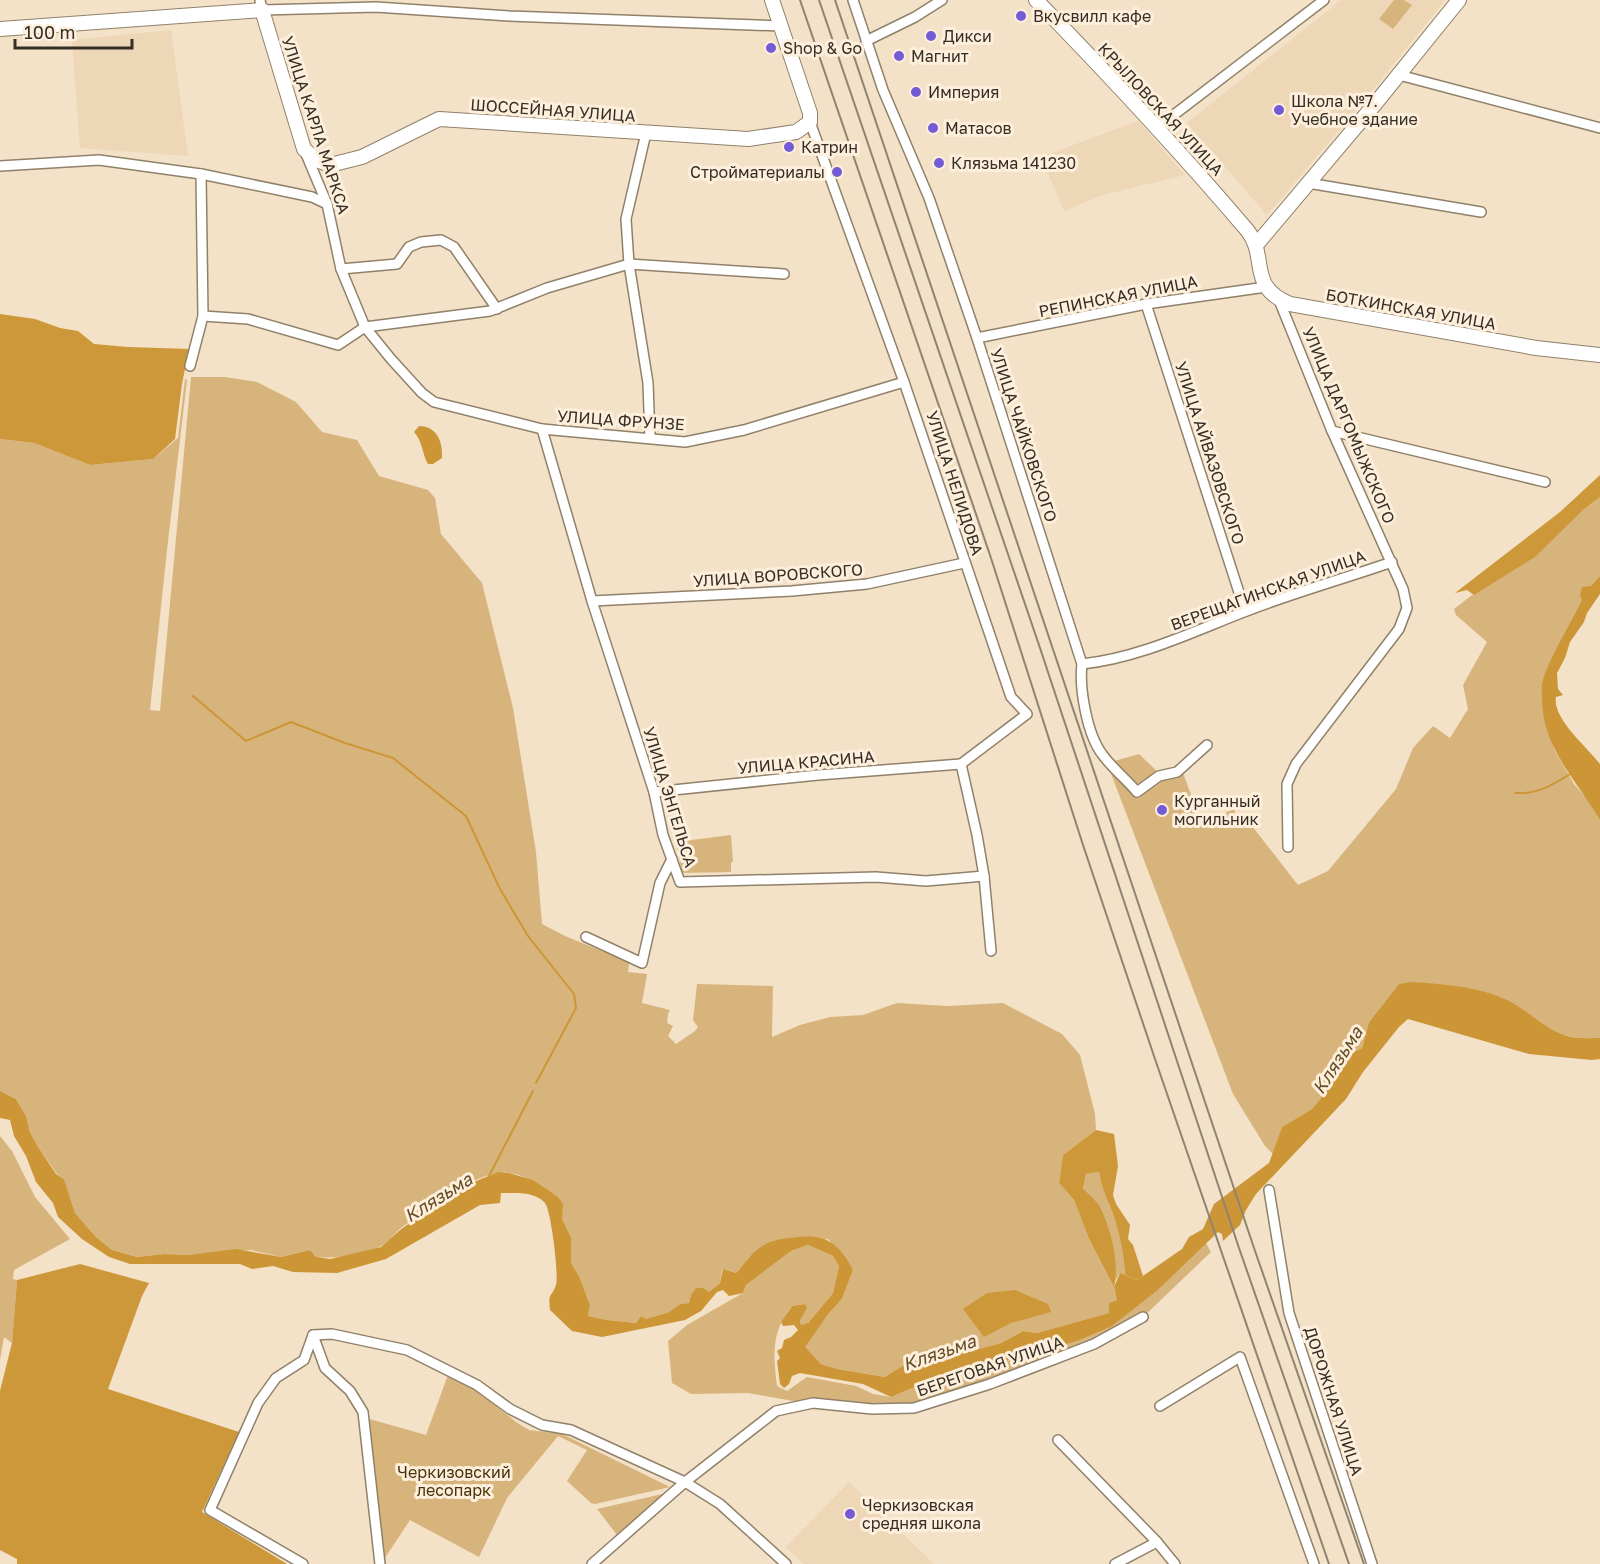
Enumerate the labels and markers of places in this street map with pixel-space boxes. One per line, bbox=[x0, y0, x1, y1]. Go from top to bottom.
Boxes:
place label: Вкусвилл кафе bbox=[1033, 6, 1151, 26]
marker: Вкусвилл кафе bbox=[1014, 9, 1028, 23]
place label: Дикси bbox=[943, 26, 992, 46]
marker: Дикси bbox=[924, 29, 938, 43]
place label: Shop & Go bbox=[783, 38, 862, 58]
marker: Shop & Go bbox=[764, 41, 778, 55]
place label: Магнит bbox=[911, 46, 969, 66]
marker: Магнит bbox=[892, 49, 906, 63]
place label: Империя bbox=[928, 82, 999, 102]
marker: Империя bbox=[909, 85, 923, 99]
place label: Школа №7. Учебное здание bbox=[1291, 91, 1418, 129]
marker: Школа №7. Учебное здание bbox=[1272, 103, 1286, 117]
place label: Матасов bbox=[945, 118, 1012, 138]
marker: Матасов bbox=[926, 121, 940, 135]
place label: Катрин bbox=[801, 137, 858, 157]
marker: Катрин bbox=[782, 140, 796, 154]
place label: Клязьма 141230 bbox=[951, 153, 1076, 173]
marker: Клязьма 141230 bbox=[932, 156, 946, 170]
place label: Стройматериалы bbox=[690, 162, 825, 182]
marker: Стройматериалы bbox=[830, 165, 844, 179]
place label: Курганный могильник bbox=[1174, 791, 1260, 829]
marker: Курганный могильник bbox=[1155, 803, 1169, 817]
place label: Черкизовская средняя школа bbox=[862, 1495, 981, 1533]
marker: Черкизовская средняя школа bbox=[843, 1507, 857, 1521]

